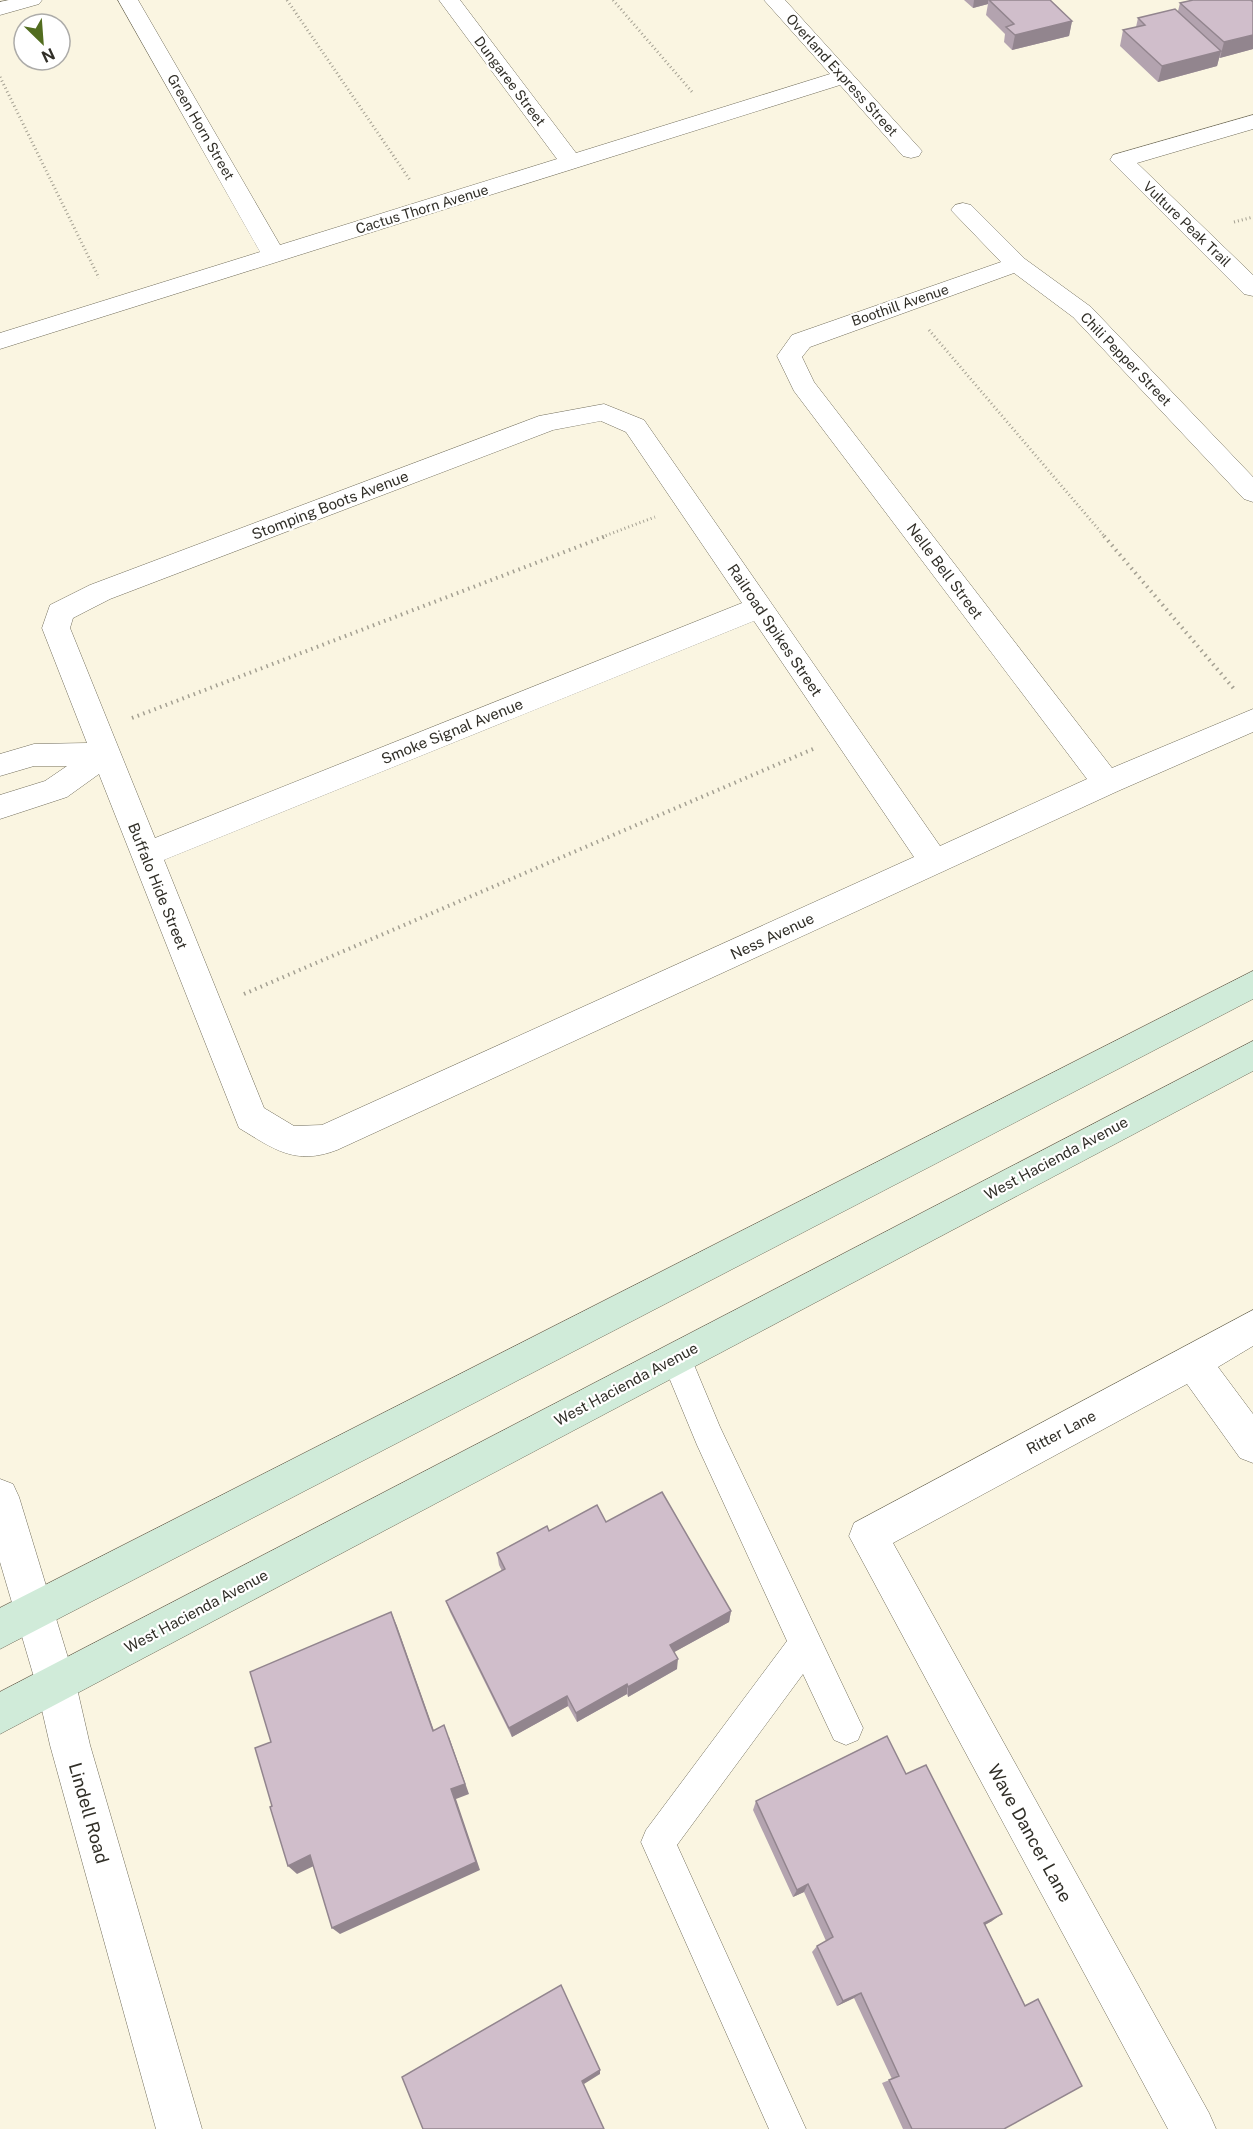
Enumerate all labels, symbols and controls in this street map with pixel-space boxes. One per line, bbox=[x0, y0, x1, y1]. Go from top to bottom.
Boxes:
street label: Overland Express Street bbox=[783, 11, 901, 139]
north arrow bbox=[12, 12, 72, 72]
street label: Dungaree Street bbox=[471, 33, 549, 129]
text: N bbox=[38, 44, 58, 66]
street label: Green Horn Street bbox=[164, 71, 238, 183]
street label: Vulture Peak Trail bbox=[1140, 178, 1234, 270]
street label: Cactus Thorn Avenue bbox=[354, 181, 490, 237]
street label: Boothill Avenue bbox=[849, 281, 951, 329]
street label: Chili Pepper Street bbox=[1077, 309, 1175, 409]
street label: Stomping Boots Avenue bbox=[249, 467, 411, 543]
street label: Nelle Bell Street bbox=[904, 520, 987, 622]
street label: Railroad Spikes Street bbox=[724, 561, 826, 700]
street label: Smoke Signal Avenue bbox=[379, 695, 525, 767]
street label: Buffalo Hide Street bbox=[125, 820, 191, 952]
street label: Ness Avenue bbox=[728, 909, 816, 963]
street label: West Hacienda Avenue bbox=[981, 1113, 1131, 1203]
street label: West Hacienda Avenue bbox=[551, 1339, 701, 1429]
street label: Ritter Lane bbox=[1023, 1407, 1099, 1457]
street label: West Hacienda Avenue bbox=[121, 1566, 271, 1656]
street label: Lindell Road bbox=[65, 1760, 113, 1866]
street label: Wave Dancer Lane bbox=[983, 1760, 1077, 1906]

